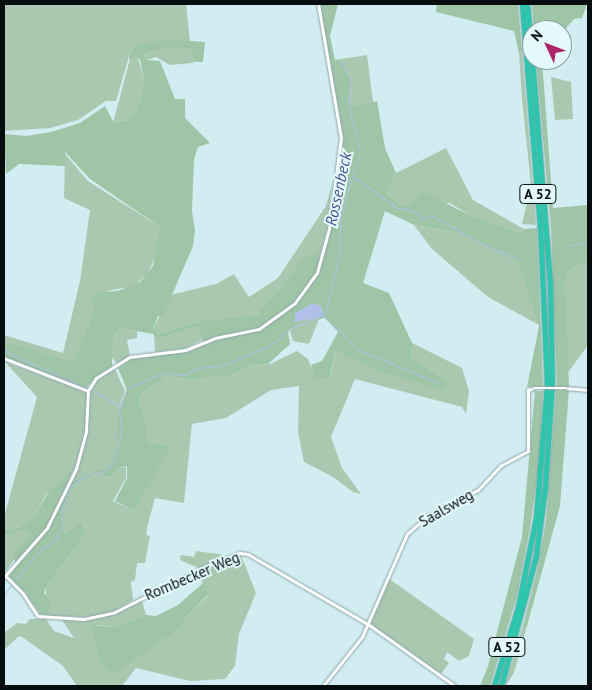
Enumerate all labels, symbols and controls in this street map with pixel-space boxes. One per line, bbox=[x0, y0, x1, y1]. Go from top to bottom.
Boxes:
north arrow bbox=[522, 20, 572, 70]
text: N bbox=[527, 26, 546, 45]
water label: Rossenbeck bbox=[321, 151, 355, 227]
road number: A 52 bbox=[518, 182, 558, 205]
street label: Saalsweg bbox=[416, 485, 476, 531]
street label: Rombecker Weg bbox=[142, 548, 242, 604]
road number: A 52 bbox=[487, 636, 527, 659]

